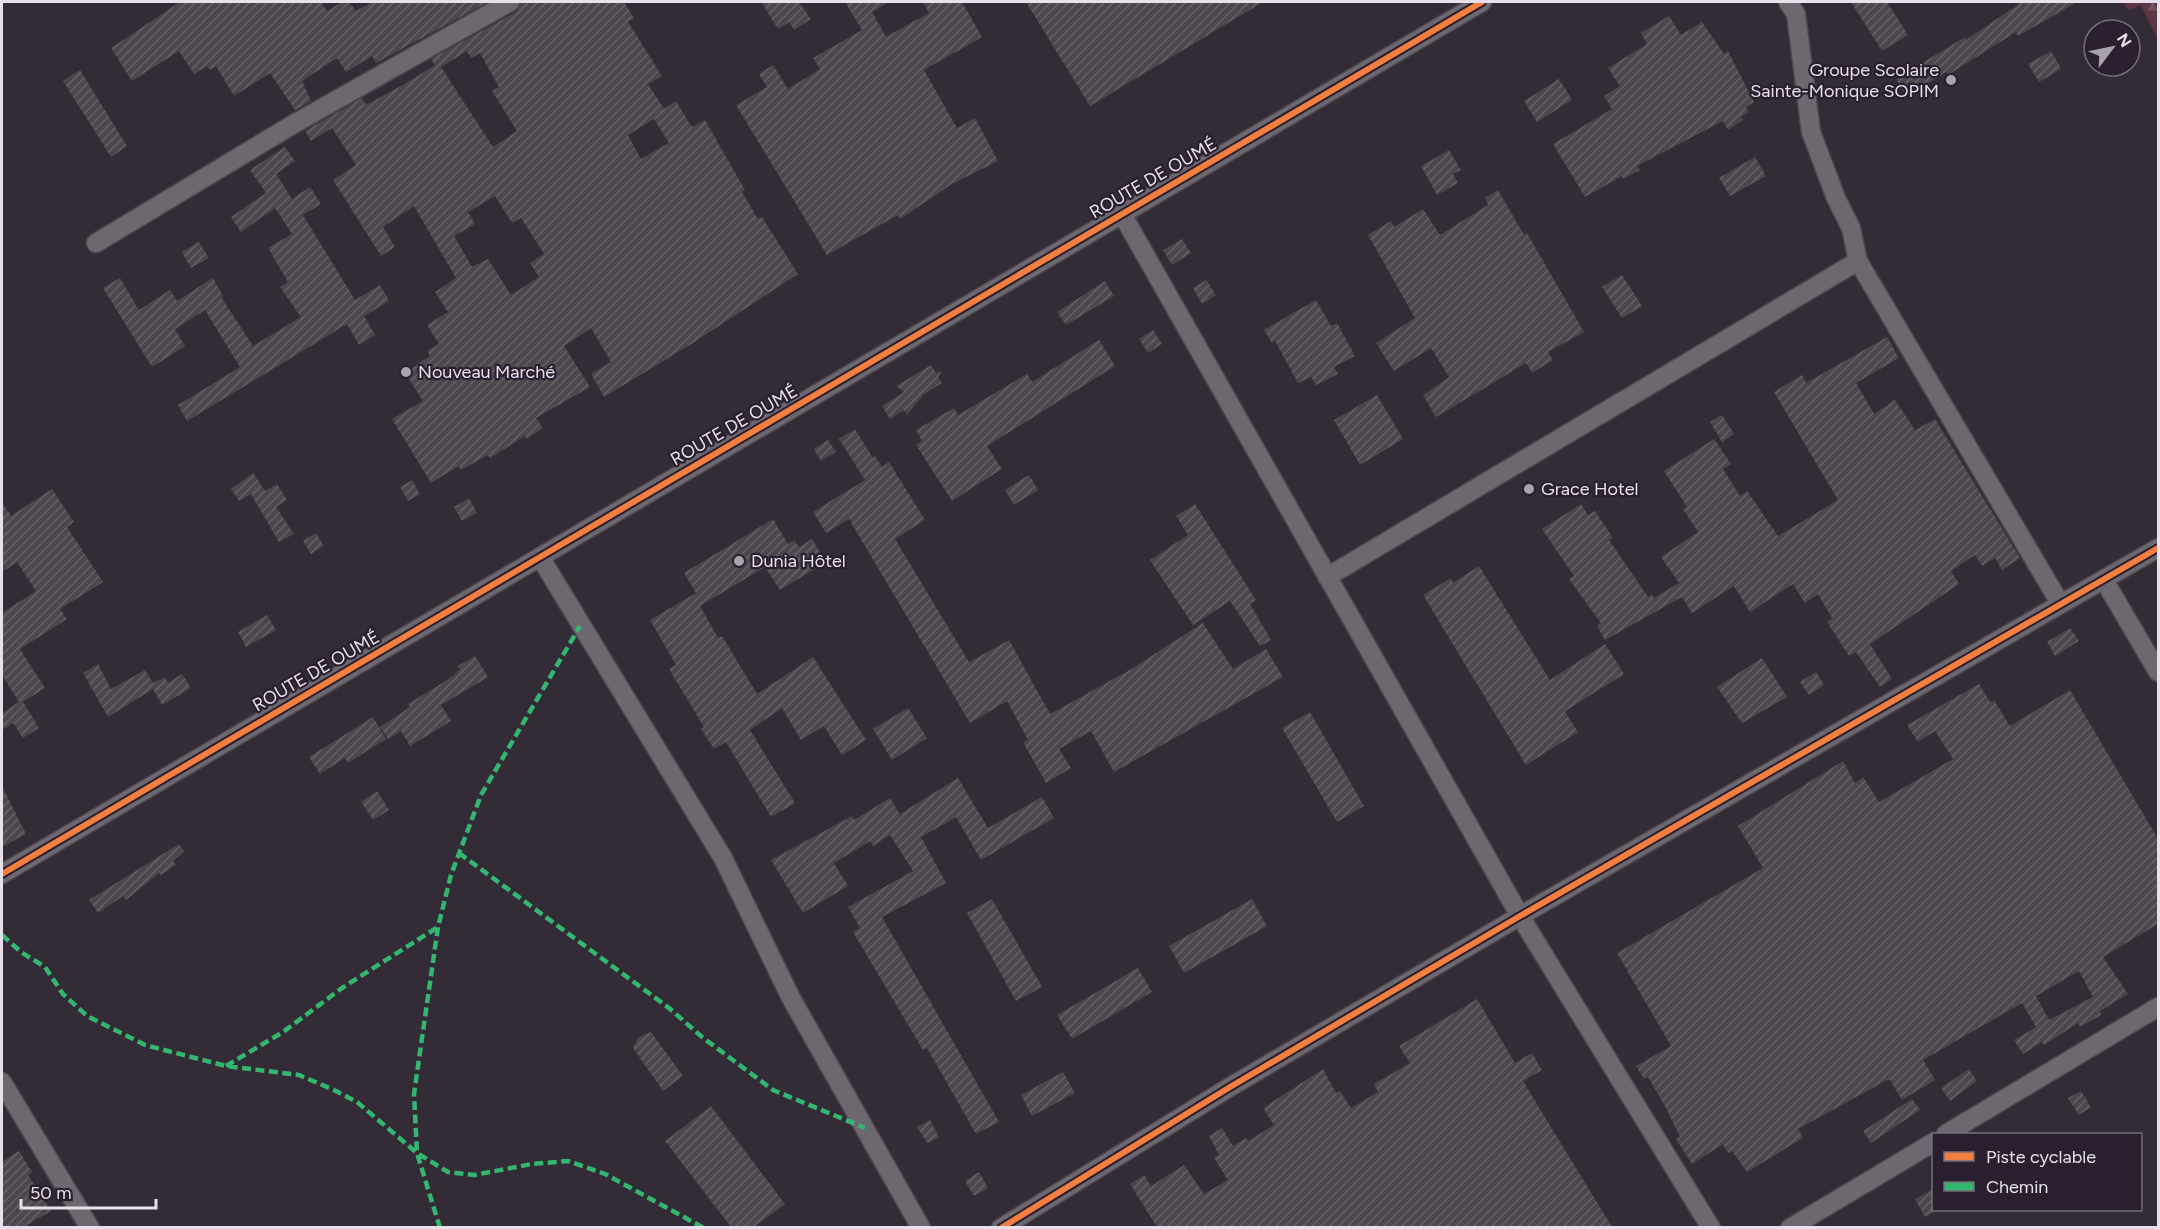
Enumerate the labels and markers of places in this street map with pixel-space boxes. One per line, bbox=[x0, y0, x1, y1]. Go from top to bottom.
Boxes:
place label: Groupe Scolaire Sainte-Monique SOPIM bbox=[1750, 59, 1939, 102]
marker: Groupe Scolaire Sainte-Monique SOPIM bbox=[1944, 73, 1958, 87]
place label: Nouveau Marché bbox=[418, 361, 555, 383]
marker: Nouveau Marché bbox=[399, 365, 413, 379]
place label: Grace Hotel bbox=[1541, 478, 1638, 500]
marker: Grace Hotel bbox=[1522, 482, 1536, 496]
place label: Dunia Hôtel bbox=[751, 550, 846, 572]
marker: Dunia Hôtel bbox=[732, 554, 746, 568]

